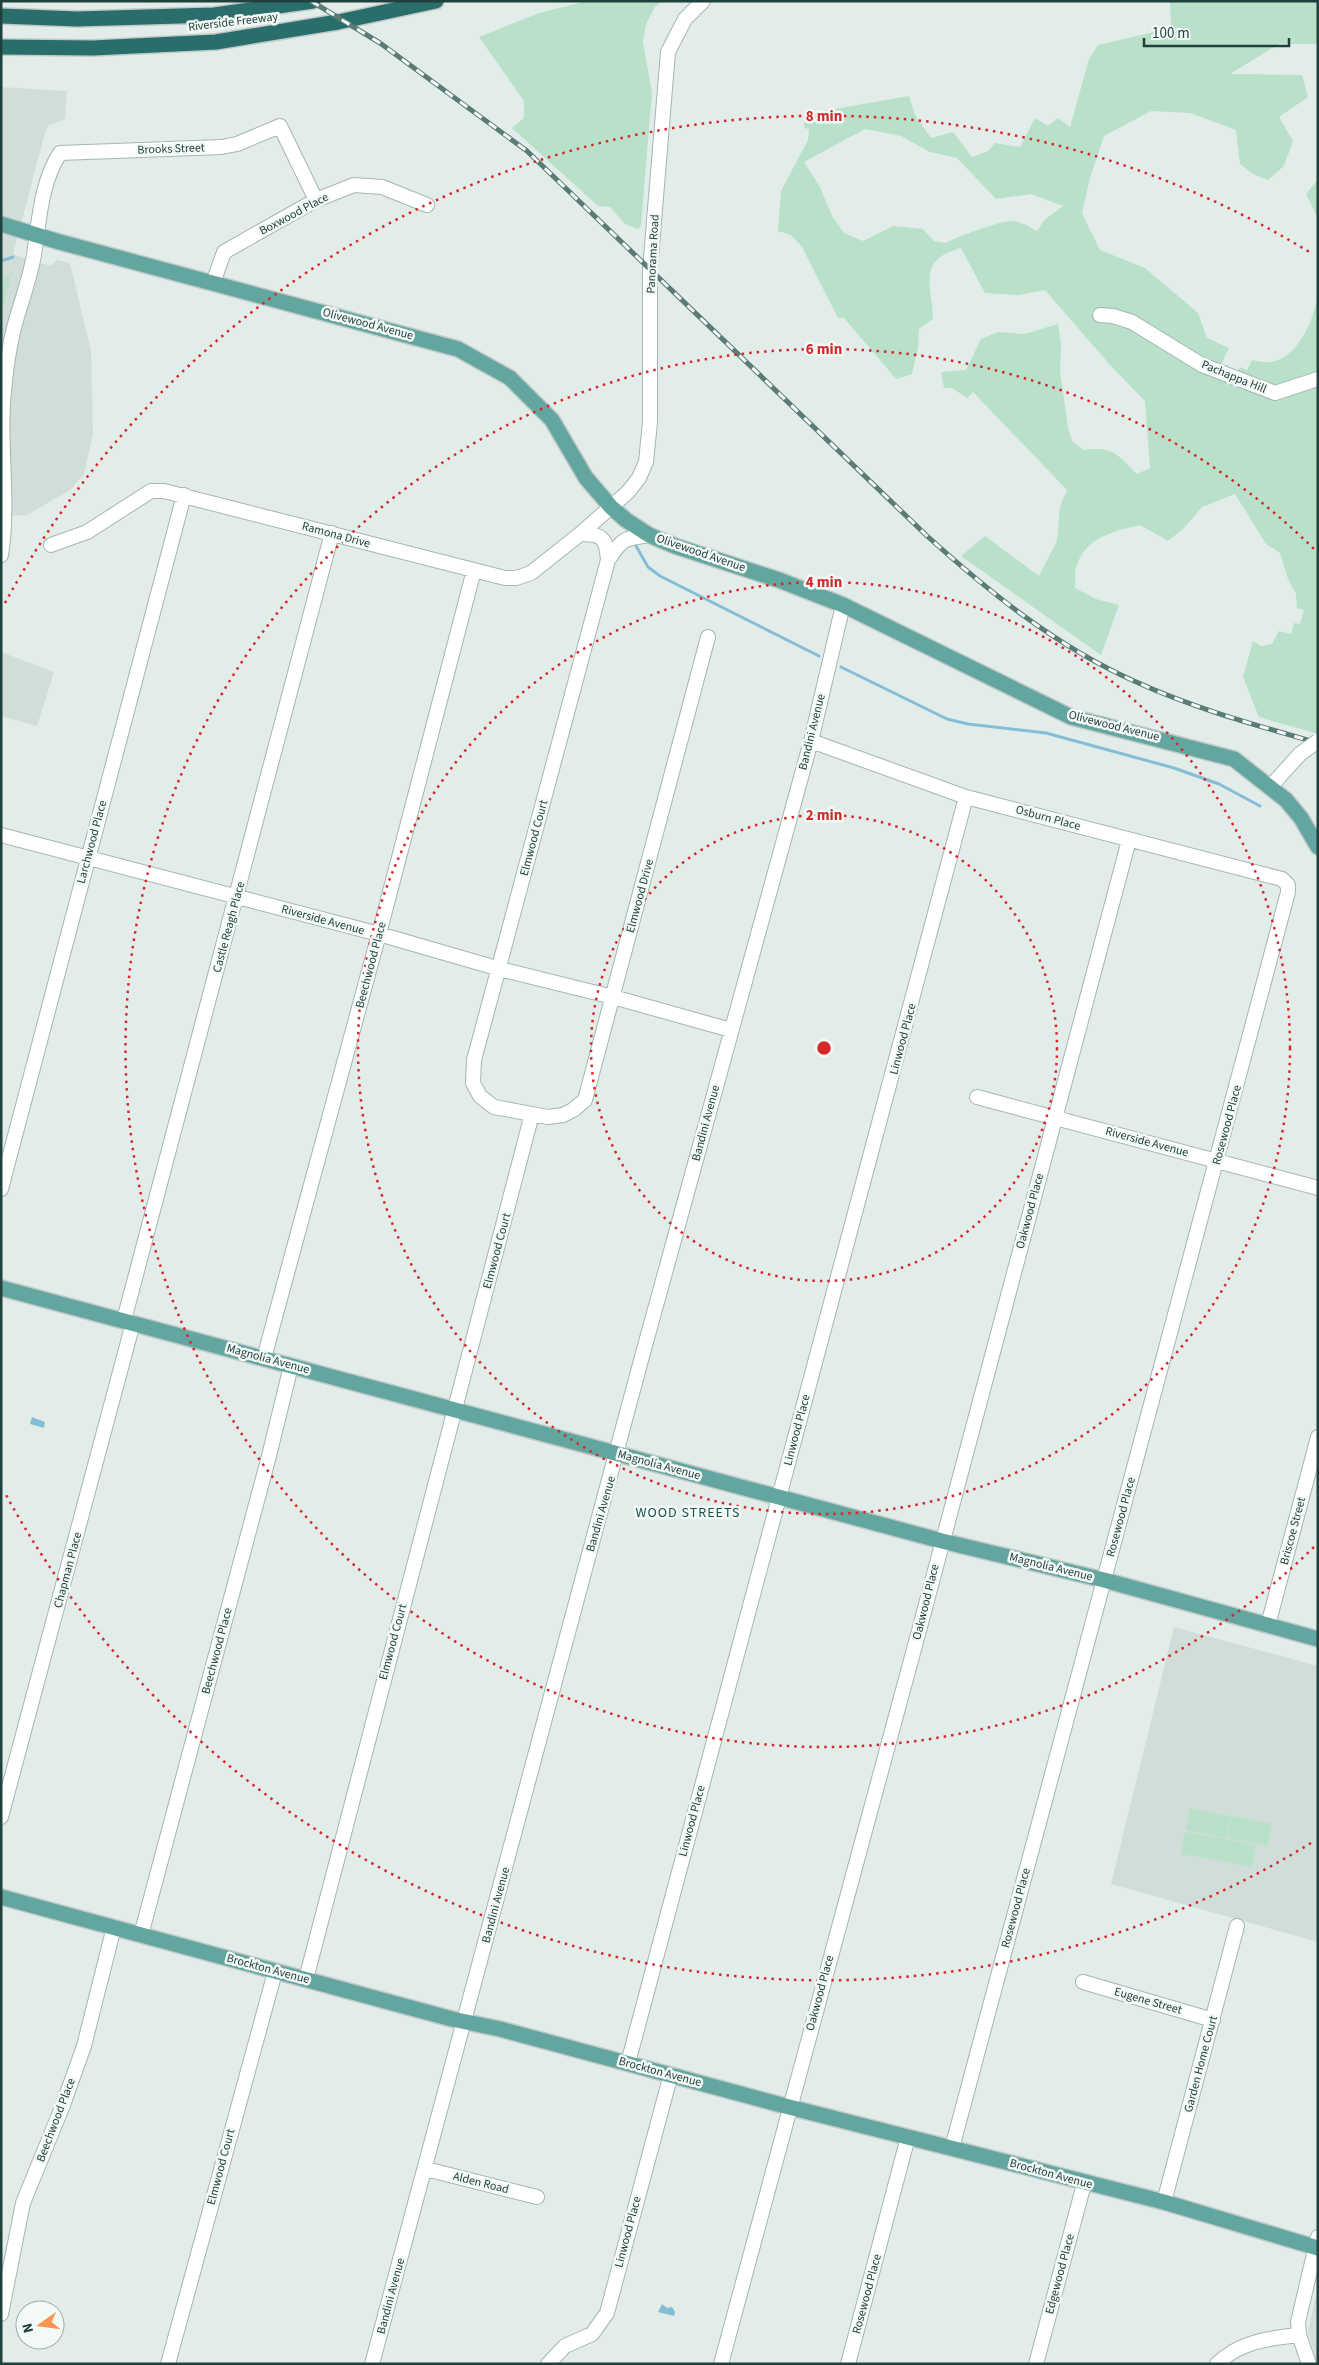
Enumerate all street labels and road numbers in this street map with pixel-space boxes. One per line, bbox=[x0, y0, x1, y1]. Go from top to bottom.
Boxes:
street label: Riverside Freeway bbox=[187, 8, 279, 36]
street label: Brooks Street bbox=[137, 139, 205, 159]
street label: Boxwood Place bbox=[256, 189, 332, 239]
street label: Panorama Road bbox=[642, 214, 664, 294]
street label: Olivewood Avenue bbox=[321, 304, 415, 344]
street label: Pachappa Hill bbox=[1199, 356, 1269, 398]
street label: Ramona Drive bbox=[300, 518, 372, 552]
street label: Olivewood Avenue bbox=[654, 530, 748, 576]
street label: Bandini Avenue bbox=[794, 692, 830, 772]
street label: Olivewood Avenue bbox=[1067, 706, 1161, 746]
street label: Larchwood Place bbox=[73, 798, 111, 886]
street label: Elmwood Court bbox=[516, 798, 552, 878]
street label: Osburn Place bbox=[1014, 801, 1082, 835]
street label: Elmwood Drive bbox=[622, 857, 658, 935]
street label: Castle Reagh Place bbox=[209, 879, 249, 974]
street label: Riverside Avenue bbox=[280, 901, 366, 939]
street label: Beechwood Place bbox=[351, 920, 391, 1010]
street label: Linwood Place bbox=[885, 1001, 921, 1076]
street label: Bandini Avenue bbox=[688, 1083, 724, 1163]
street label: Rosewood Place bbox=[1208, 1083, 1246, 1167]
street label: Riverside Avenue bbox=[1104, 1123, 1190, 1161]
street label: Oakwood Place bbox=[1012, 1171, 1048, 1251]
street label: Elmwood Court bbox=[479, 1211, 515, 1291]
street label: Magnolia Avenue bbox=[225, 1340, 311, 1378]
street label: Linwood Place bbox=[779, 1392, 815, 1467]
street label: Magnolia Avenue bbox=[616, 1446, 702, 1484]
street label: Bandini Avenue bbox=[582, 1474, 620, 1554]
street label: Rosewood Place bbox=[1102, 1475, 1140, 1559]
street label: Briscoe Street bbox=[1276, 1495, 1310, 1567]
street label: Chapman Place bbox=[50, 1530, 86, 1610]
street label: Magnolia Avenue bbox=[1008, 1548, 1094, 1586]
street label: Oakwood Place bbox=[908, 1562, 944, 1642]
street label: Elmwood Court bbox=[375, 1602, 411, 1682]
street label: Beechwood Place bbox=[197, 1606, 237, 1696]
street label: Linwood Place bbox=[674, 1783, 710, 1858]
street label: Bandini Avenue bbox=[478, 1865, 514, 1945]
street label: Rosewood Place bbox=[997, 1866, 1035, 1950]
street label: Brockton Avenue bbox=[225, 1950, 311, 1988]
street label: Oakwood Place bbox=[802, 1953, 838, 2033]
street label: Eugene Street bbox=[1112, 1983, 1184, 2019]
street label: Garden Home Court bbox=[1180, 2014, 1222, 2114]
street label: Brockton Avenue bbox=[617, 2053, 703, 2091]
street label: Beechwood Place bbox=[32, 2076, 80, 2164]
street label: Elmwood Court bbox=[203, 2127, 239, 2207]
street label: Brockton Avenue bbox=[1008, 2155, 1094, 2193]
street label: Alden Road bbox=[451, 2168, 511, 2198]
street label: Linwood Place bbox=[610, 2194, 646, 2269]
street label: Edgewood Place bbox=[1041, 2232, 1079, 2316]
street label: Rosewood Place bbox=[848, 2252, 886, 2336]
street label: Bandini Avenue bbox=[373, 2256, 409, 2336]

